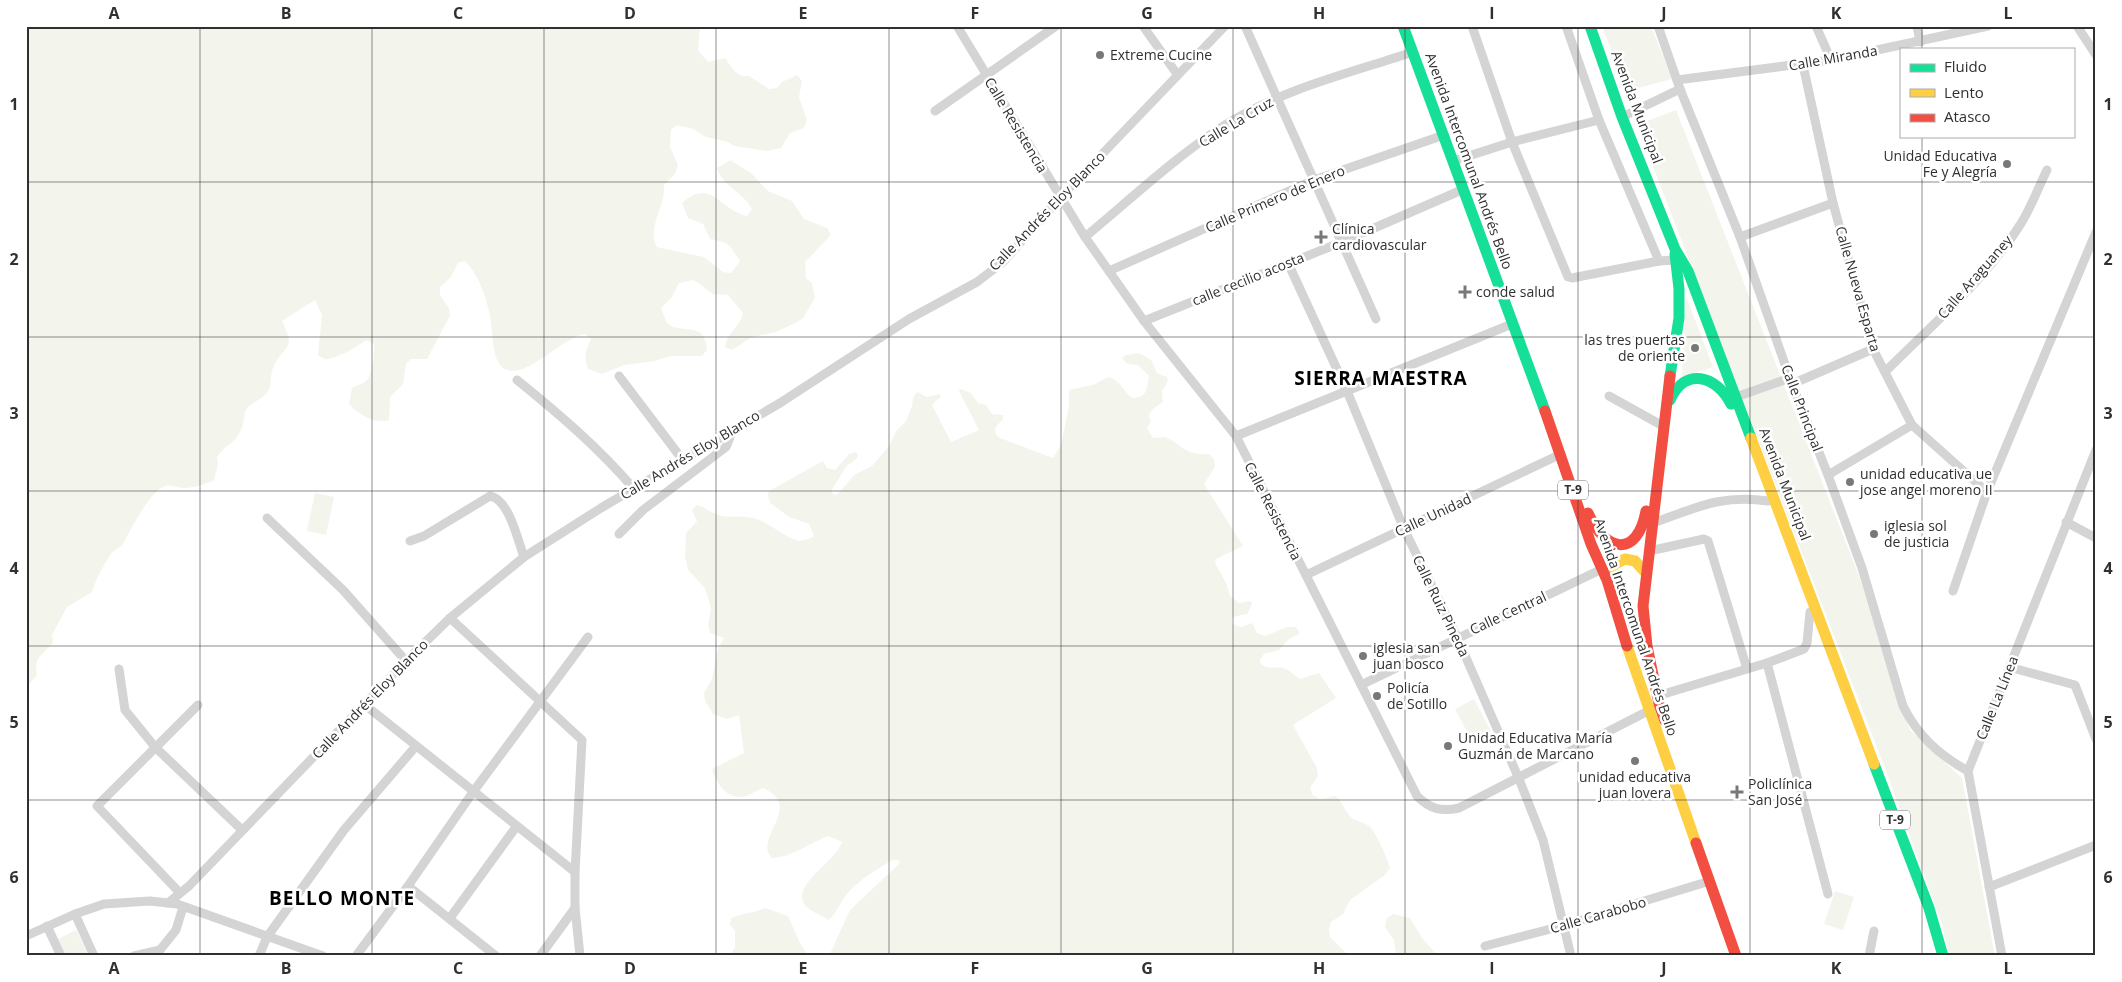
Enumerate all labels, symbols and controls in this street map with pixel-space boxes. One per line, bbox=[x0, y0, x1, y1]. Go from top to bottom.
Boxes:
text: A bbox=[108, 2, 120, 24]
text: B bbox=[281, 2, 291, 24]
text: C bbox=[453, 2, 463, 24]
text: D bbox=[624, 2, 636, 24]
text: E bbox=[799, 2, 808, 24]
text: F bbox=[971, 2, 979, 24]
text: G bbox=[1141, 2, 1153, 24]
text: H bbox=[1313, 2, 1325, 24]
text: I bbox=[1489, 2, 1495, 24]
text: J bbox=[1659, 2, 1667, 24]
text: K bbox=[1831, 2, 1842, 24]
text: L bbox=[2003, 2, 2013, 24]
street label: Calle Miranda bbox=[1787, 40, 1879, 75]
place label: Extreme Cucine bbox=[1110, 45, 1212, 64]
street label: Avenida Municipal bbox=[1607, 48, 1668, 166]
legend bbox=[1900, 48, 2074, 138]
marker: Extreme Cucine bbox=[1094, 49, 1106, 61]
street label: Avenida Intercomunal Andrés Bello bbox=[1421, 50, 1518, 272]
text: Fluido bbox=[1944, 56, 1987, 76]
street label: Calle Resistencia bbox=[980, 74, 1052, 176]
text: Lento bbox=[1944, 82, 1984, 102]
street label: Calle La Cruz bbox=[1195, 92, 1277, 151]
text: 1 bbox=[9, 93, 19, 115]
text: 1 bbox=[2103, 93, 2113, 115]
text: Atasco bbox=[1944, 106, 1991, 126]
place label: Unidad Educativa Fe y Alegría bbox=[1883, 146, 1997, 181]
street label: Calle Andrés Eloy Blanco bbox=[984, 147, 1109, 275]
marker: Unidad Educativa Fe y Alegría bbox=[2001, 158, 2013, 170]
street label: Calle Primero de Enero bbox=[1202, 161, 1348, 237]
place label: Clínica cardiovascular bbox=[1332, 219, 1427, 254]
street label: Calle Nueva Esparta bbox=[1831, 224, 1886, 354]
marker: Clínica cardiovascular bbox=[1314, 230, 1328, 244]
street label: Calle Araguaney bbox=[1933, 230, 2017, 323]
street label: calle cecilio acosta bbox=[1189, 247, 1307, 310]
text: 2 bbox=[9, 248, 19, 270]
text: 2 bbox=[2103, 248, 2113, 270]
place label: conde salud bbox=[1476, 282, 1555, 301]
marker: conde salud bbox=[1458, 285, 1472, 299]
place label: las tres puertas de oriente bbox=[1584, 330, 1685, 365]
marker: las tres puertas de oriente bbox=[1689, 342, 1701, 354]
street label: Calle Principal bbox=[1777, 362, 1828, 454]
district label: SIERRA MAESTRA bbox=[1294, 365, 1468, 391]
text: 3 bbox=[9, 402, 19, 424]
text: 3 bbox=[2103, 402, 2113, 424]
street label: Calle Andrés Eloy Blanco bbox=[616, 405, 763, 504]
street label: Avenida Municipal bbox=[1755, 425, 1816, 543]
street label: Calle Resistencia bbox=[1240, 458, 1306, 563]
place label: unidad educativa ue jose angel moreno II bbox=[1859, 464, 1993, 499]
marker: unidad educativa ue jose angel moreno II bbox=[1844, 476, 1856, 488]
road number: T-9 bbox=[1558, 480, 1588, 500]
street label: Calle Unidad bbox=[1391, 489, 1474, 541]
street label: Avenida Intercomunal Andrés Bello bbox=[1590, 515, 1683, 738]
place label: iglesia sol de justicia bbox=[1884, 516, 1949, 551]
marker: iglesia sol de justicia bbox=[1868, 528, 1880, 540]
street label: Calle Ruiz Pineda bbox=[1409, 552, 1474, 660]
text: 4 bbox=[9, 557, 19, 579]
text: 4 bbox=[2103, 557, 2113, 579]
street label: Calle Central bbox=[1466, 587, 1549, 639]
street label: Calle Andrés Eloy Blanco bbox=[307, 635, 432, 763]
place label: iglesia san juan bosco bbox=[1372, 638, 1444, 673]
marker: iglesia san juan bosco bbox=[1357, 650, 1369, 662]
street label: Calle La Línea bbox=[1971, 653, 2022, 743]
place label: Policía de Sotillo bbox=[1387, 678, 1447, 713]
marker: Policía de Sotillo bbox=[1371, 690, 1383, 702]
text: 5 bbox=[9, 711, 19, 733]
text: 5 bbox=[2103, 711, 2113, 733]
place label: Unidad Educativa María Guzmán de Marcano bbox=[1458, 728, 1613, 763]
marker: Unidad Educativa María Guzmán de Marcano bbox=[1442, 740, 1454, 752]
marker: unidad educativa juan lovera bbox=[1629, 755, 1641, 767]
place label: unidad educativa juan lovera bbox=[1579, 767, 1691, 802]
place label: Policlínica San José bbox=[1748, 774, 1812, 809]
marker: Policlínica San José bbox=[1730, 785, 1744, 799]
road number: T-9 bbox=[1880, 810, 1910, 830]
text: 6 bbox=[9, 866, 19, 888]
text: 6 bbox=[2103, 866, 2113, 888]
district label: BELLO MONTE bbox=[269, 885, 415, 911]
street label: Calle Carabobo bbox=[1548, 892, 1648, 937]
text: A bbox=[108, 957, 120, 979]
text: B bbox=[281, 957, 291, 979]
text: C bbox=[453, 957, 463, 979]
text: D bbox=[624, 957, 636, 979]
text: E bbox=[799, 957, 808, 979]
text: F bbox=[971, 957, 979, 979]
text: G bbox=[1141, 957, 1153, 979]
text: H bbox=[1313, 957, 1325, 979]
text: I bbox=[1489, 957, 1495, 979]
text: J bbox=[1659, 957, 1667, 979]
text: K bbox=[1831, 957, 1842, 979]
text: L bbox=[2003, 957, 2013, 979]

